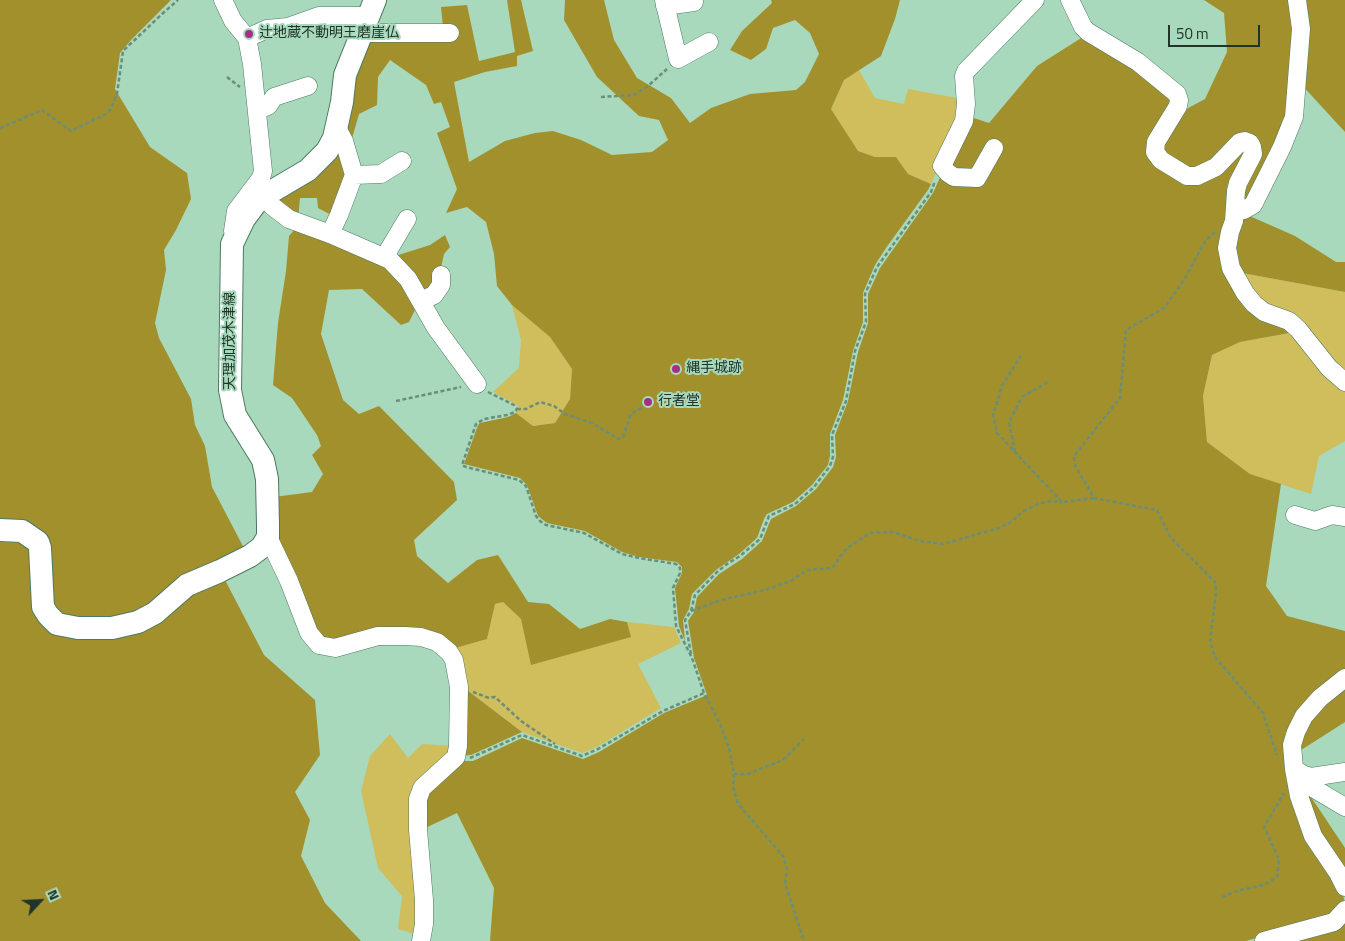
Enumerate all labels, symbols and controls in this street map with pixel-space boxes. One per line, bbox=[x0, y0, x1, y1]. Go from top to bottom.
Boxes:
scale bar bbox=[1170, 15, 1262, 47]
text: 50 m bbox=[1176, 22, 1209, 45]
place label: 辻地蔵不動明王磨崖仏 bbox=[259, 26, 399, 42]
marker: 辻地蔵不動明王磨崖仏 bbox=[243, 28, 255, 40]
street label: 天理加茂木津線 bbox=[223, 292, 239, 390]
place label: 縄手城跡 bbox=[686, 361, 742, 377]
marker: 縄手城跡 bbox=[670, 363, 682, 375]
place label: 行者堂 bbox=[658, 394, 700, 410]
marker: 行者堂 bbox=[642, 396, 654, 408]
north arrow bbox=[15, 876, 65, 926]
text: N bbox=[42, 886, 66, 903]

